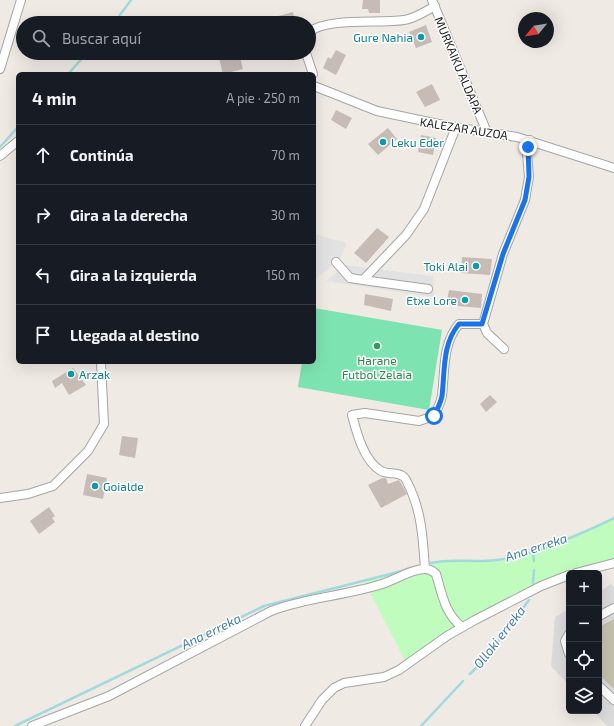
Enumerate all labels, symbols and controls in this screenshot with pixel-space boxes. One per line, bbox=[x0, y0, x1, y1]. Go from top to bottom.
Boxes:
north arrow bbox=[518, 12, 554, 48]
street label: MURKAIKU ALDAPA bbox=[432, 14, 486, 116]
search box bbox=[16, 16, 316, 60]
icon: search bbox=[30, 27, 52, 49]
text: Buscar aquí bbox=[62, 29, 141, 47]
place label: Gure Nahia bbox=[353, 30, 413, 44]
marker: Gure Nahia bbox=[416, 32, 426, 42]
text: 4 min bbox=[32, 88, 76, 108]
text: A pie · 250 m bbox=[226, 90, 300, 106]
street label: KALEZAR AUZOA bbox=[419, 114, 510, 142]
place label: Leku Eder bbox=[391, 135, 444, 149]
marker: Leku Eder bbox=[378, 137, 388, 147]
route end bbox=[519, 138, 537, 156]
icon: ahead bbox=[32, 144, 54, 166]
text: Continúa bbox=[70, 146, 133, 164]
text: 70 m bbox=[271, 147, 300, 163]
icon: right bbox=[32, 204, 54, 226]
text: Gira a la derecha bbox=[70, 206, 188, 224]
text: 30 m bbox=[271, 207, 300, 223]
place label: Toki Alai bbox=[423, 259, 468, 273]
marker: Toki Alai bbox=[471, 261, 481, 271]
icon: left bbox=[32, 264, 54, 286]
text: Gira a la izquierda bbox=[70, 266, 197, 284]
text: 150 m bbox=[266, 267, 300, 283]
place label: Etxe Lore bbox=[406, 293, 457, 307]
marker: Etxe Lore bbox=[460, 295, 470, 305]
icon: arrive bbox=[32, 324, 54, 346]
text: Llegada al destino bbox=[70, 326, 199, 344]
marker: Harane Futbol Zelaia bbox=[372, 341, 382, 351]
place label: Harane Futbol Zelaia bbox=[342, 353, 412, 381]
place label: Arzak bbox=[79, 367, 110, 381]
marker: Arzak bbox=[66, 369, 76, 379]
route start bbox=[425, 407, 443, 425]
place label: Goialde bbox=[103, 479, 144, 493]
marker: Goialde bbox=[90, 481, 100, 491]
water label: Ana erreka bbox=[502, 529, 569, 565]
map controls bbox=[566, 570, 602, 714]
button: + bbox=[566, 570, 602, 606]
water label: Olloki erreka bbox=[470, 603, 528, 671]
button: − bbox=[566, 606, 602, 642]
water label: Ana erreka bbox=[178, 610, 243, 653]
button: locate bbox=[566, 642, 602, 678]
button: layers bbox=[566, 678, 602, 714]

